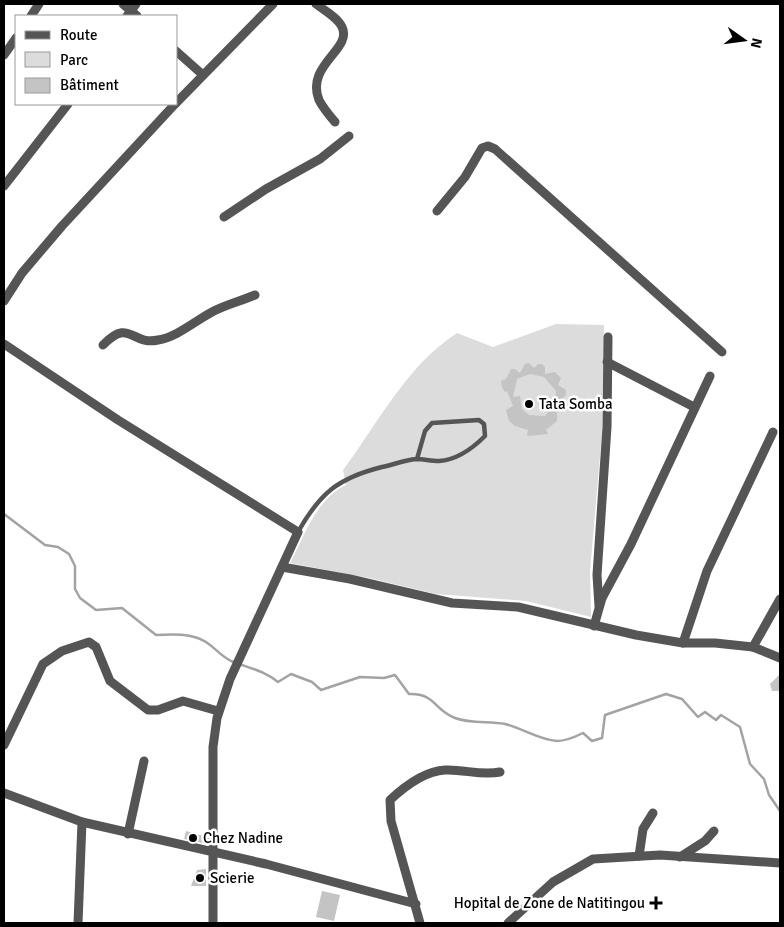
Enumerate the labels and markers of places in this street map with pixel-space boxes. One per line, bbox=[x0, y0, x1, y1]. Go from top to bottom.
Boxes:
place label: Tata Somba bbox=[539, 395, 612, 413]
marker: Tata Somba bbox=[523, 398, 535, 410]
place label: Chez Nadine bbox=[203, 829, 283, 847]
marker: Chez Nadine bbox=[187, 832, 199, 844]
place label: Scierie bbox=[210, 869, 254, 887]
marker: Scierie bbox=[194, 872, 206, 884]
place label: Hopital de Zone de Natitingou bbox=[454, 894, 645, 912]
marker: Hopital de Zone de Natitingou bbox=[649, 896, 663, 910]

